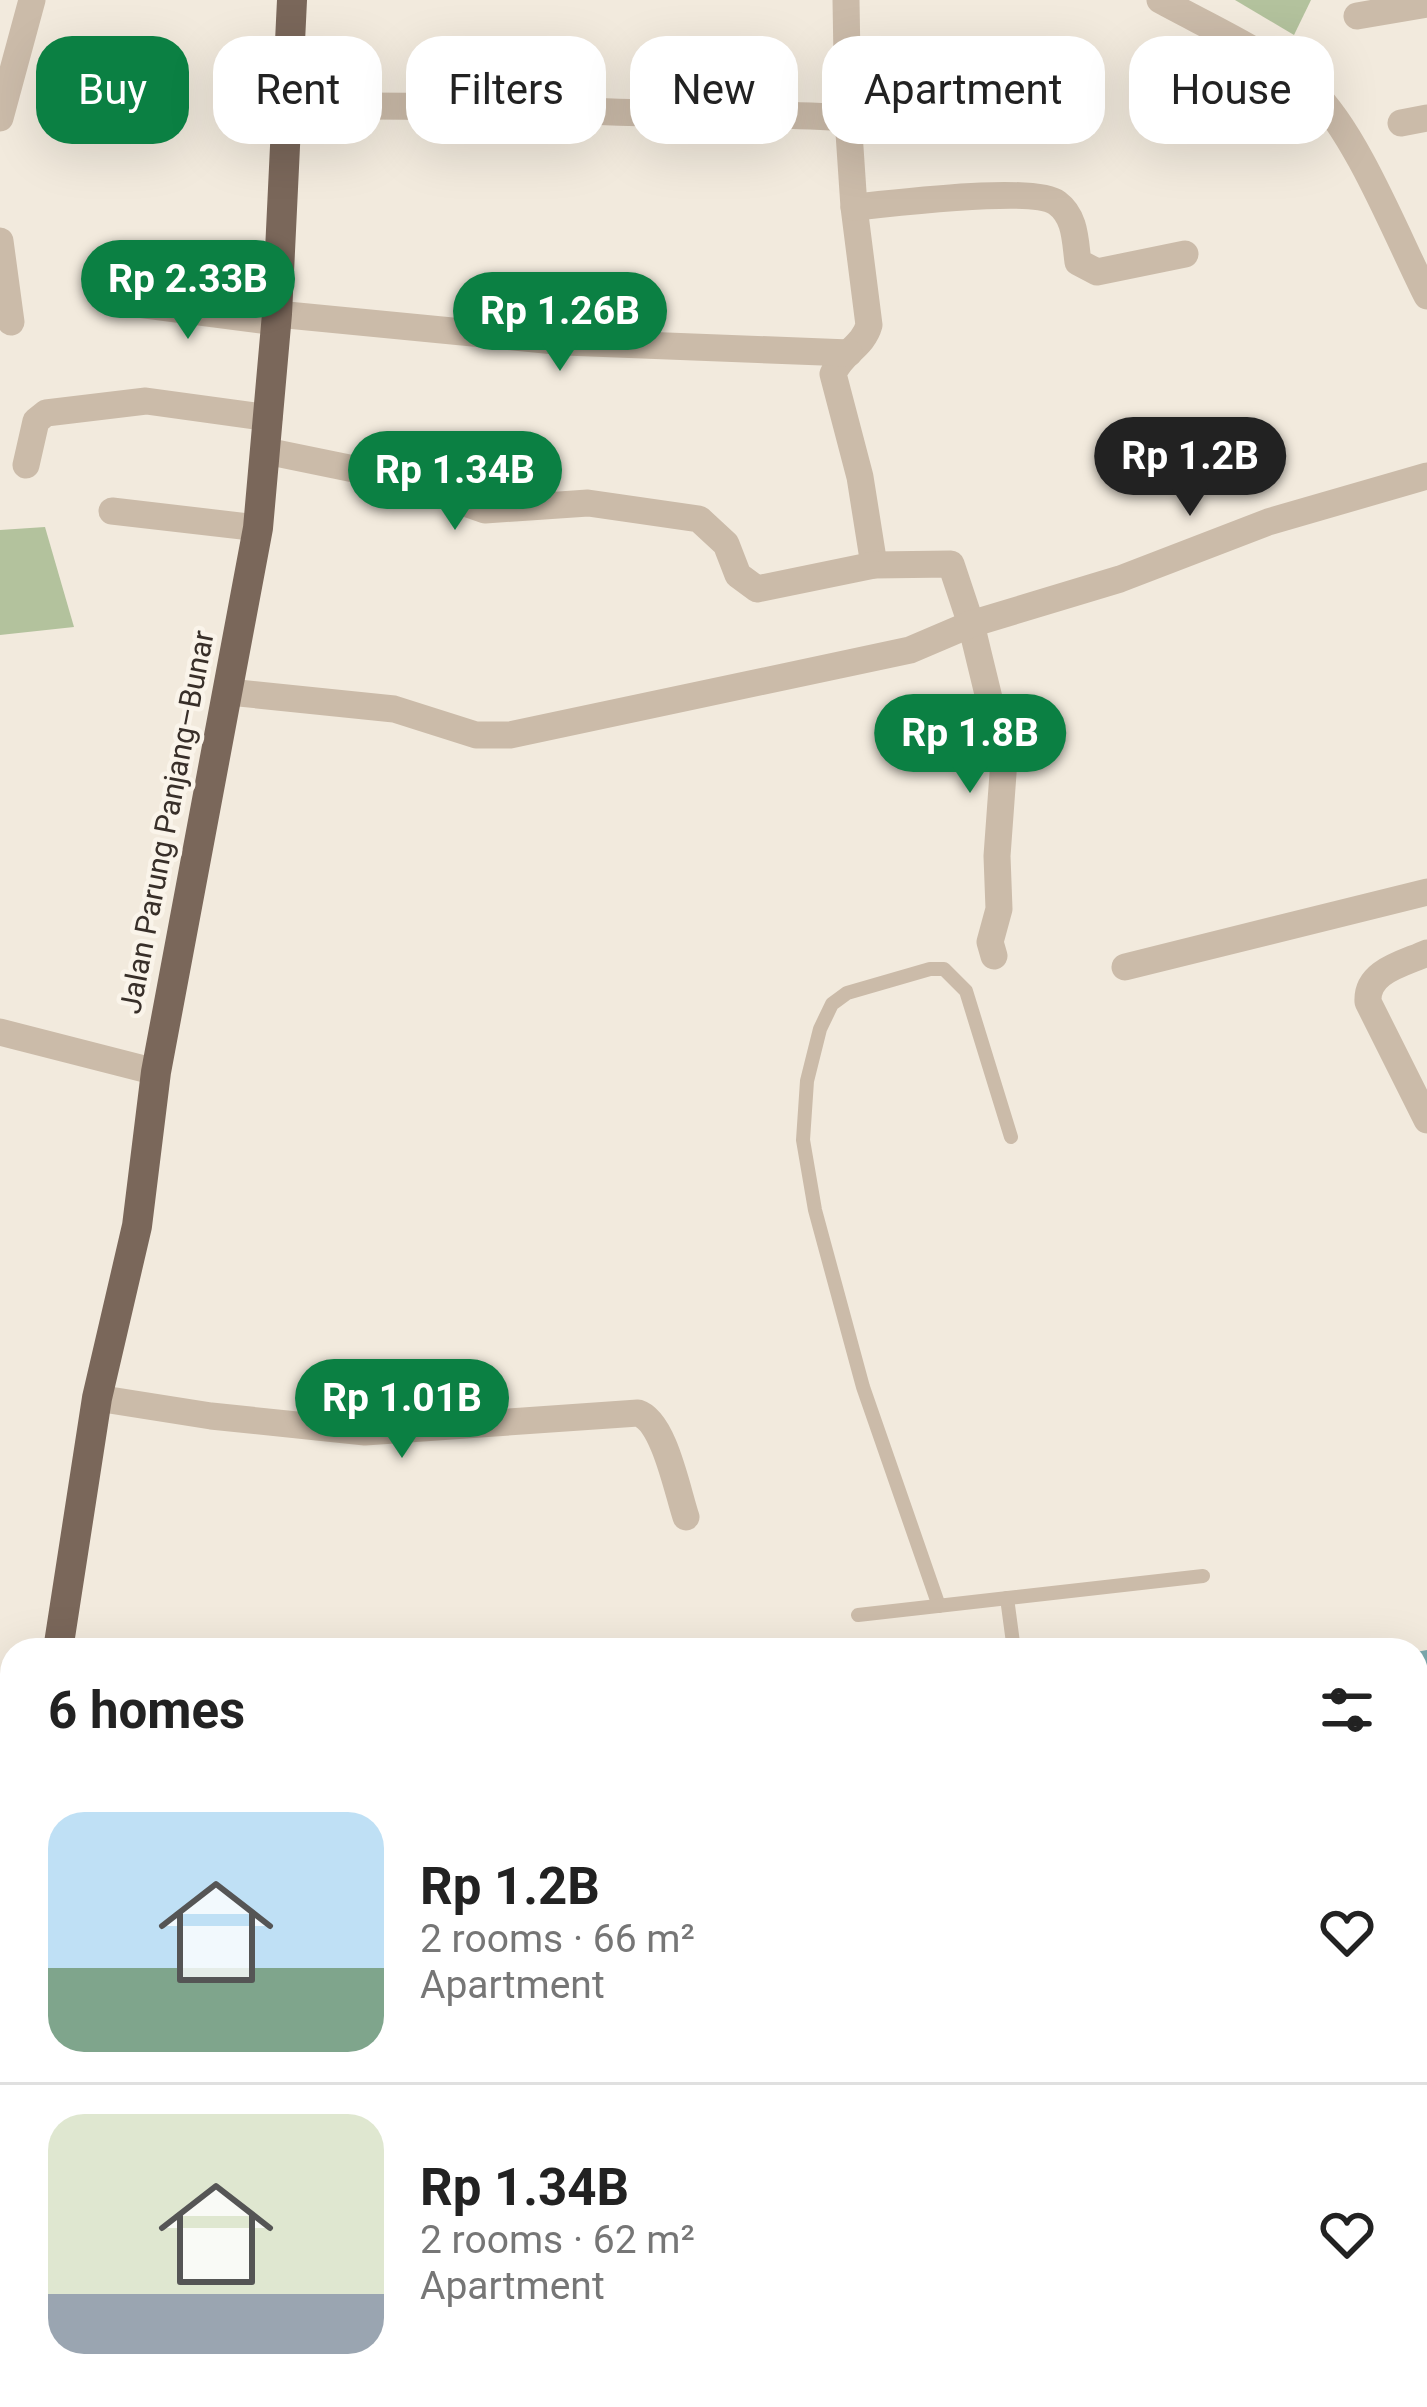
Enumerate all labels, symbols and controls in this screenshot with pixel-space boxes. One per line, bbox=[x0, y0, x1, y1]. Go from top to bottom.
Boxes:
chip: Buy bbox=[36, 36, 189, 144]
chip: Rent bbox=[213, 36, 382, 144]
chip: Filters bbox=[406, 36, 606, 144]
chip: New bbox=[630, 36, 798, 144]
chip: Apartment bbox=[822, 36, 1105, 144]
chip: House bbox=[1129, 36, 1334, 144]
pin: Rp 2.33B bbox=[64, 240, 312, 342]
text: Rp 2.33B bbox=[108, 256, 268, 302]
pin: Rp 1.26B bbox=[436, 272, 684, 374]
text: Rp 1.26B bbox=[480, 288, 640, 334]
pin: Rp 1.2B bbox=[1079, 417, 1301, 519]
pin: Rp 1.34B bbox=[331, 431, 579, 533]
text: Rp 1.2B bbox=[1121, 433, 1259, 479]
text: Rp 1.34B bbox=[375, 447, 535, 493]
street label: Jalan Parung Panjang–Bunar bbox=[112, 627, 221, 1017]
pin: Rp 1.8B bbox=[859, 694, 1081, 796]
text: Rp 1.8B bbox=[901, 710, 1039, 756]
pin: Rp 1.01B bbox=[278, 1359, 526, 1461]
text: Rp 1.01B bbox=[322, 1375, 482, 1421]
icon: filters bbox=[1314, 1677, 1380, 1743]
text: 6 homes bbox=[48, 1681, 245, 1740]
text: Rp 1.2B bbox=[420, 1857, 600, 1916]
icon: home bbox=[144, 1860, 288, 2004]
icon: heart bbox=[1314, 1899, 1380, 1965]
text: 2 rooms · 66 m² bbox=[420, 1916, 695, 1962]
text: Apartment bbox=[420, 1962, 605, 2008]
text: Rp 1.34B bbox=[420, 2158, 629, 2217]
icon: home bbox=[144, 2162, 288, 2306]
icon: heart bbox=[1314, 2201, 1380, 2267]
text: 2 rooms · 62 m² bbox=[420, 2217, 695, 2263]
text: Apartment bbox=[420, 2263, 605, 2309]

